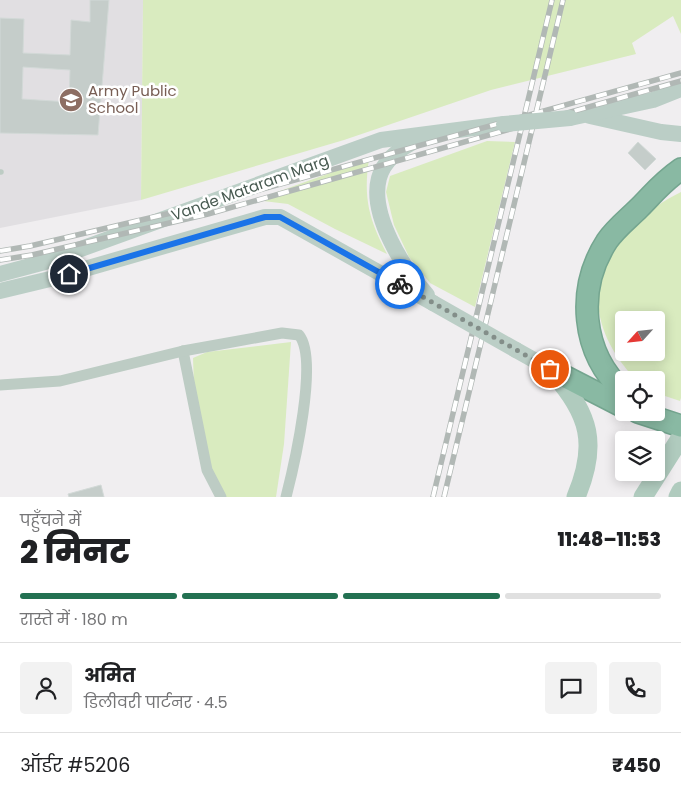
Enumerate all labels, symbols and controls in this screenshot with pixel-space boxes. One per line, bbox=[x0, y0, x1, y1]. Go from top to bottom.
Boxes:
place label: Army Public School bbox=[88, 80, 177, 118]
school or university icon: Army Public School bbox=[58, 87, 84, 113]
street label: Vande Mataram Marg bbox=[168, 149, 331, 226]
pin bbox=[48, 253, 90, 295]
courier bbox=[375, 259, 425, 309]
icon: home bbox=[55, 260, 83, 288]
icon: bike bbox=[386, 270, 414, 298]
north arrow bbox=[615, 311, 665, 361]
map controls bbox=[615, 311, 665, 481]
pin bbox=[529, 348, 571, 390]
icon: bag bbox=[536, 355, 564, 383]
button: locate bbox=[615, 371, 665, 421]
button: layers bbox=[615, 431, 665, 481]
text: पहुँचने में bbox=[20, 509, 81, 532]
text: 11:48–11:53 bbox=[557, 526, 661, 553]
text: 2 मिनट bbox=[20, 529, 130, 574]
text: रास्ते में · 180 m bbox=[20, 608, 128, 631]
button: person bbox=[20, 662, 72, 714]
text: अमित bbox=[84, 662, 135, 689]
button: chat bbox=[545, 662, 597, 714]
button: phone bbox=[609, 662, 661, 714]
text: डिलीवरी पार्टनर · 4.5 bbox=[84, 691, 228, 714]
text: ऑर्डर #5206 bbox=[20, 752, 130, 779]
text: ₹450 bbox=[612, 752, 661, 779]

